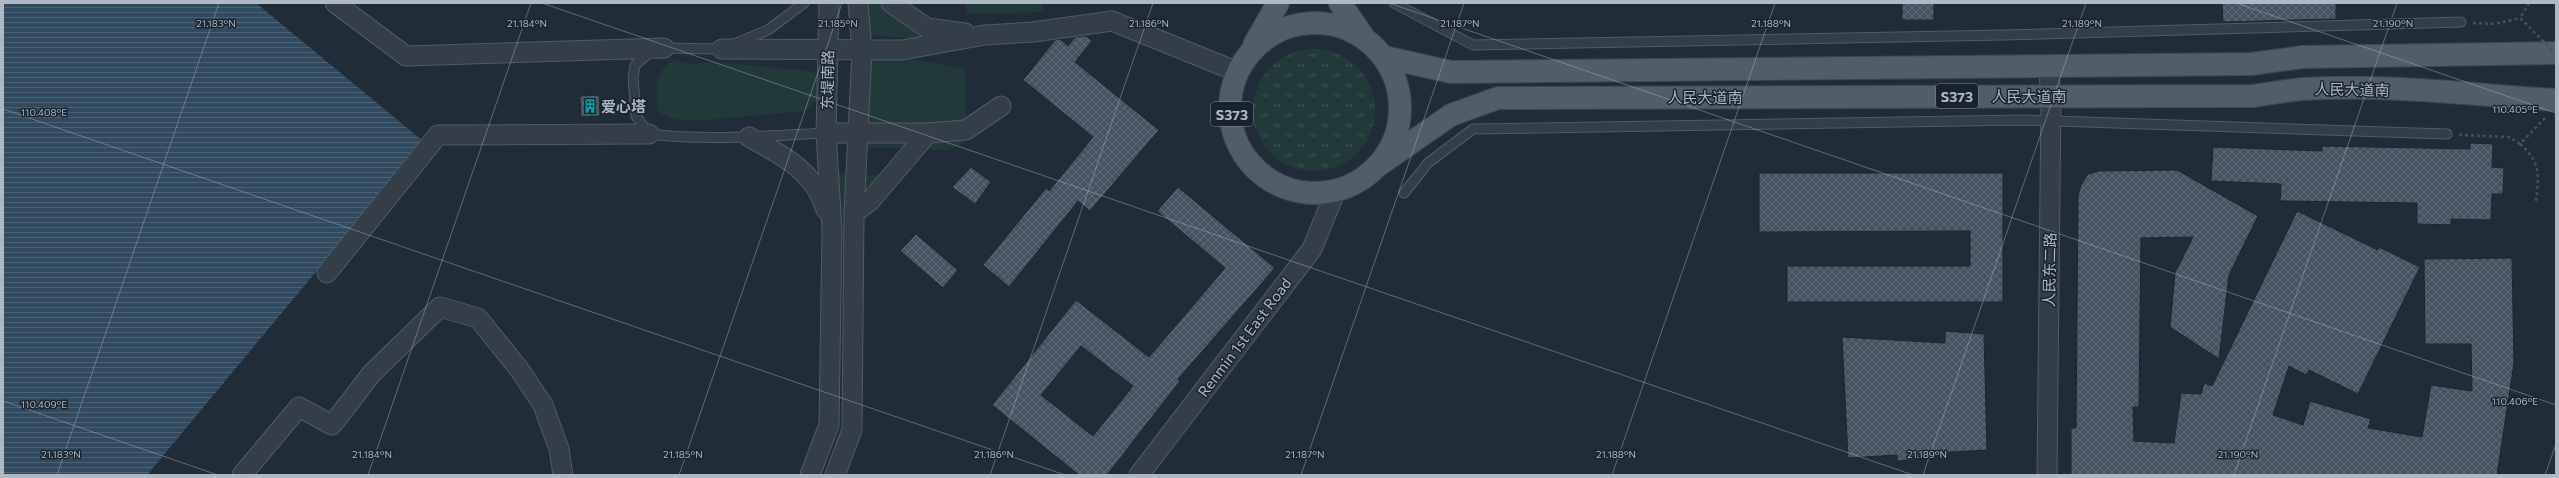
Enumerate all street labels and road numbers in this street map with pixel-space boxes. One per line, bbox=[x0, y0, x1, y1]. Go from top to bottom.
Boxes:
street label: 东堤南路 bbox=[817, 50, 837, 110]
street label: 人民大道南 bbox=[2314, 79, 2390, 99]
road number: S373 bbox=[1936, 84, 1978, 108]
street label: 人民大道南 bbox=[1991, 87, 2067, 105]
street label: 人民大道南 bbox=[1667, 88, 1743, 106]
road number: S373 bbox=[1211, 102, 1253, 126]
street label: 人民东二路 bbox=[2039, 232, 2059, 308]
street label: Renmin 1st East Road bbox=[1193, 274, 1295, 400]

